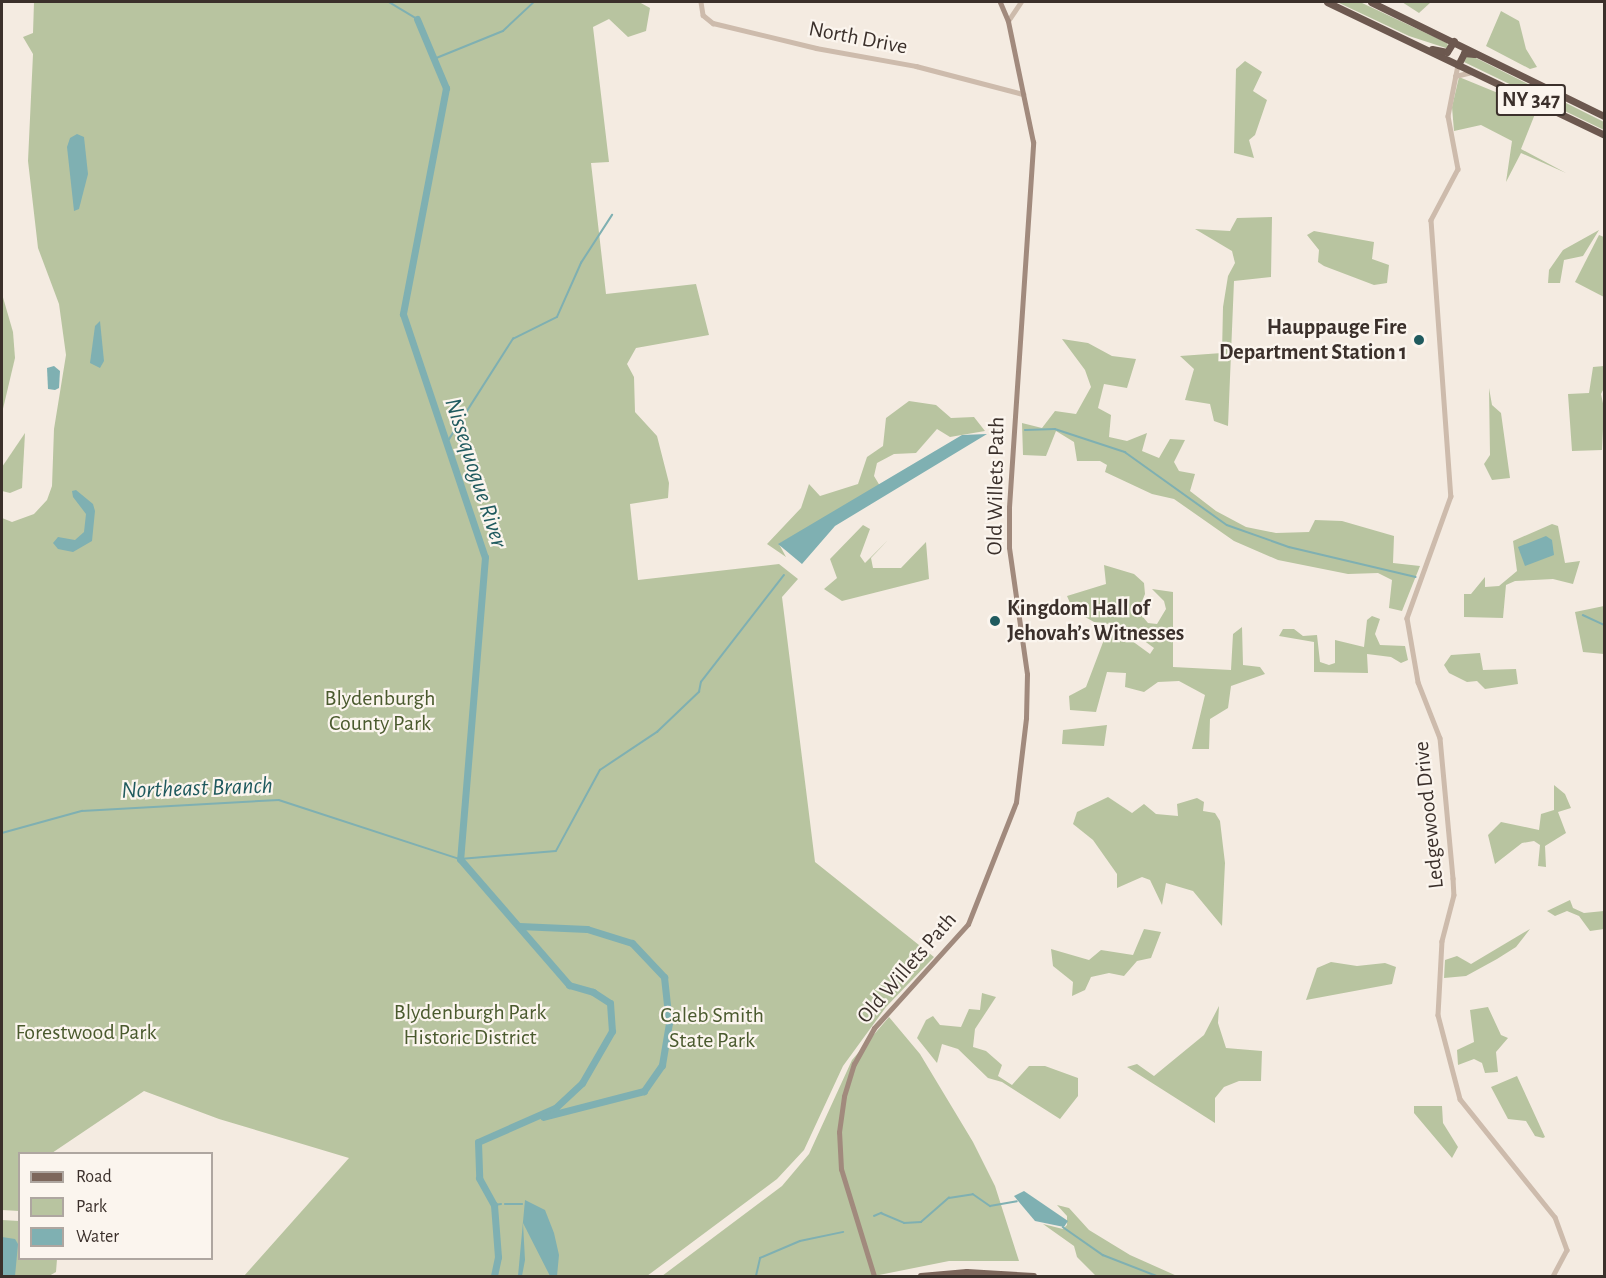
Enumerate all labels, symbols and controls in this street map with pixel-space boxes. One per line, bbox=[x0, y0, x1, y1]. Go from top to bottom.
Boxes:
street label: North Drive bbox=[806, 15, 910, 61]
road number: NY 347 bbox=[1495, 82, 1567, 118]
place label: Hauppauge Fire Department Station 1 bbox=[1219, 314, 1407, 366]
marker: Hauppauge Fire Department Station 1 bbox=[1412, 333, 1426, 347]
water label: Nissequogue River bbox=[437, 395, 513, 551]
street label: Old Willets Path bbox=[982, 416, 1010, 556]
place label: Kingdom Hall of Jehovah’s Witnesses bbox=[1007, 595, 1184, 646]
marker: Kingdom Hall of Jehovah’s Witnesses bbox=[988, 614, 1002, 628]
park label: Blydenburgh County Park bbox=[325, 685, 435, 736]
street label: Ledgewood Drive bbox=[1408, 740, 1450, 890]
water label: Northeast Branch bbox=[121, 772, 273, 806]
street label: Old Willets Path bbox=[852, 907, 962, 1029]
park label: Blydenburgh Park Historic District bbox=[394, 999, 546, 1050]
park label: Caleb Smith State Park bbox=[660, 1002, 764, 1054]
park label: Forestwood Park bbox=[16, 1020, 156, 1046]
legend bbox=[18, 1152, 213, 1260]
text: Road bbox=[76, 1168, 112, 1186]
text: Park bbox=[76, 1198, 107, 1216]
text: Water bbox=[76, 1228, 119, 1246]

